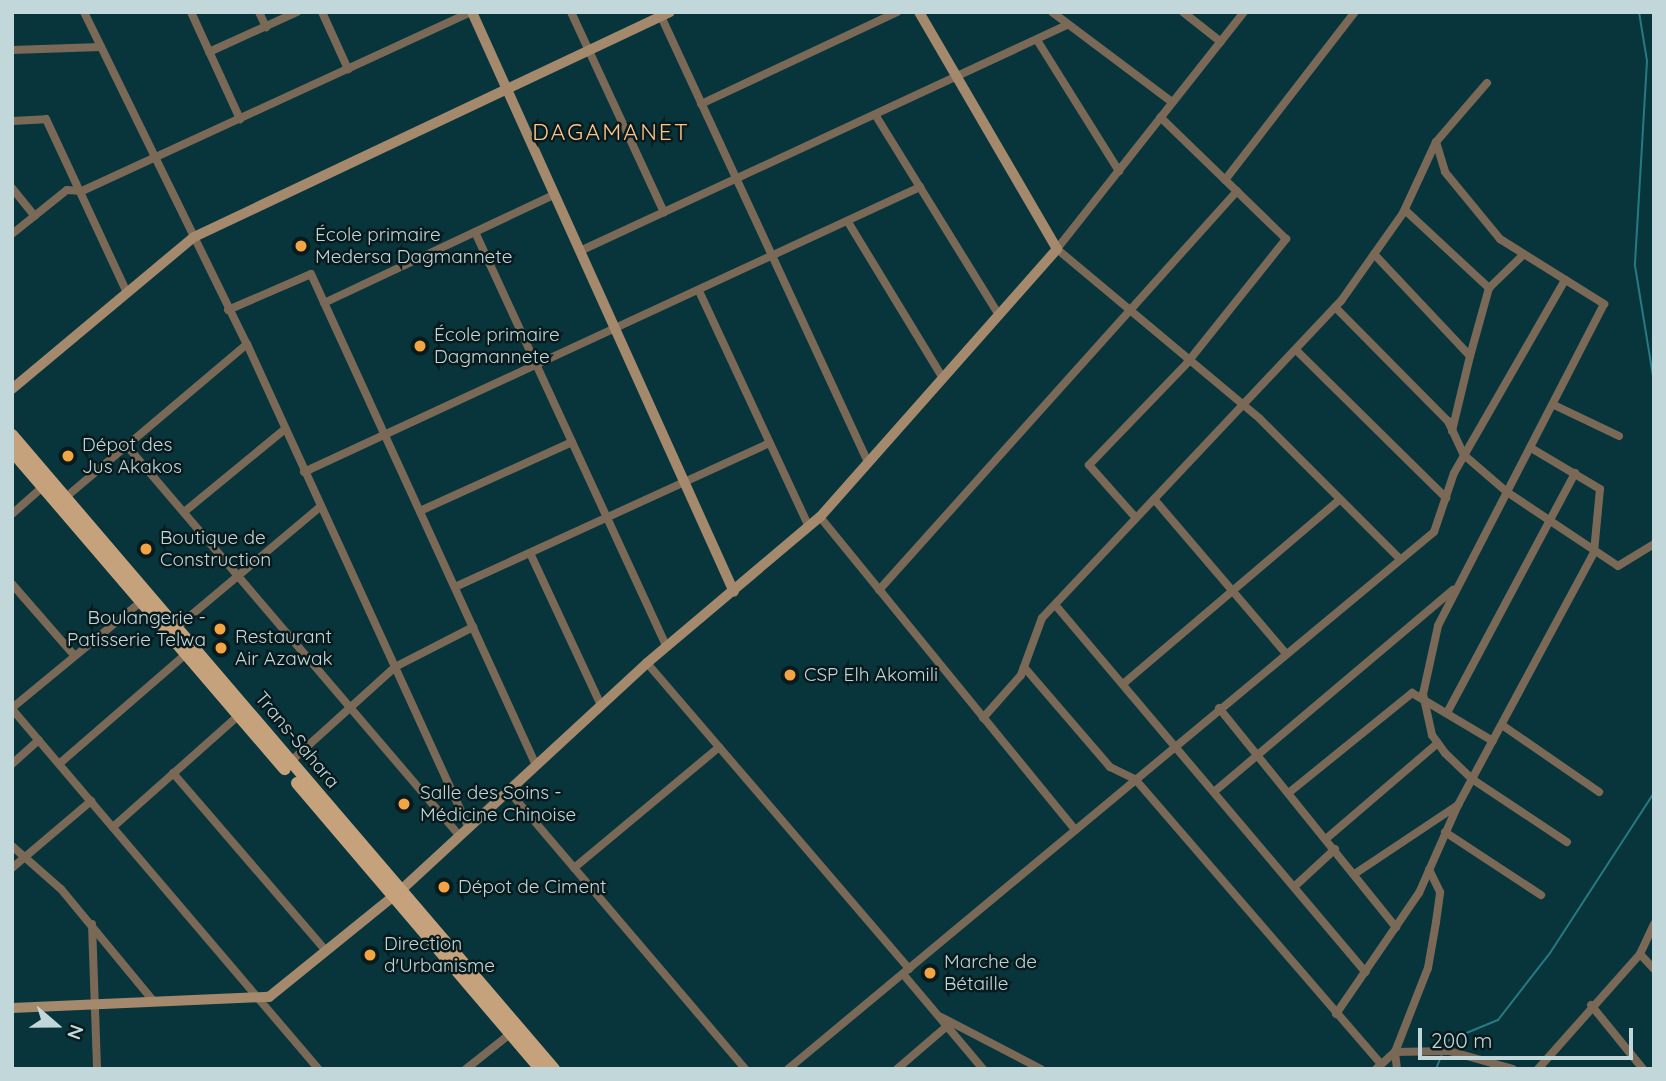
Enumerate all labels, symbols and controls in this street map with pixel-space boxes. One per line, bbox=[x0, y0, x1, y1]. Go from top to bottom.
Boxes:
district label: DAGAMANET bbox=[533, 118, 689, 146]
place label: École primaire Medersa Dagmannete bbox=[315, 224, 512, 268]
marker: École primaire Medersa Dagmannete bbox=[293, 238, 309, 254]
place label: École primaire Dagmannete bbox=[434, 324, 560, 368]
marker: École primaire Dagmannete bbox=[412, 338, 428, 354]
place label: Dépot des Jus Akakos bbox=[82, 434, 182, 478]
marker: Dépot des Jus Akakos bbox=[60, 448, 76, 464]
place label: Boutique de Construction bbox=[160, 527, 271, 571]
marker: Boutique de Construction bbox=[138, 541, 154, 557]
place label: Boulangerie - Patisserie Telwa bbox=[67, 607, 206, 651]
marker: Boulangerie - Patisserie Telwa bbox=[212, 621, 228, 637]
place label: Restaurant Air Azawak bbox=[235, 626, 333, 670]
marker: Restaurant Air Azawak bbox=[213, 640, 229, 656]
place label: CSP Elh Akomili bbox=[804, 664, 938, 686]
marker: CSP Elh Akomili bbox=[782, 667, 798, 683]
street label: Trans-Sahara bbox=[250, 687, 344, 793]
place label: Salle des Soins - Médicine Chinoise bbox=[420, 782, 576, 826]
marker: Salle des Soins - Médicine Chinoise bbox=[394, 794, 414, 814]
place label: Dépot de Ciment bbox=[458, 876, 607, 898]
marker: Dépot de Ciment bbox=[436, 879, 452, 895]
place label: Direction d'Urbanisme bbox=[384, 933, 495, 977]
marker: Direction d'Urbanisme bbox=[362, 947, 378, 963]
place label: Marche de Bétaille bbox=[944, 951, 1037, 995]
marker: Marche de Bétaille bbox=[922, 965, 938, 981]
north arrow bbox=[21, 990, 91, 1060]
scale bar bbox=[1421, 1014, 1636, 1058]
text: N bbox=[62, 1022, 89, 1043]
text: 200 m bbox=[1431, 1027, 1493, 1053]

